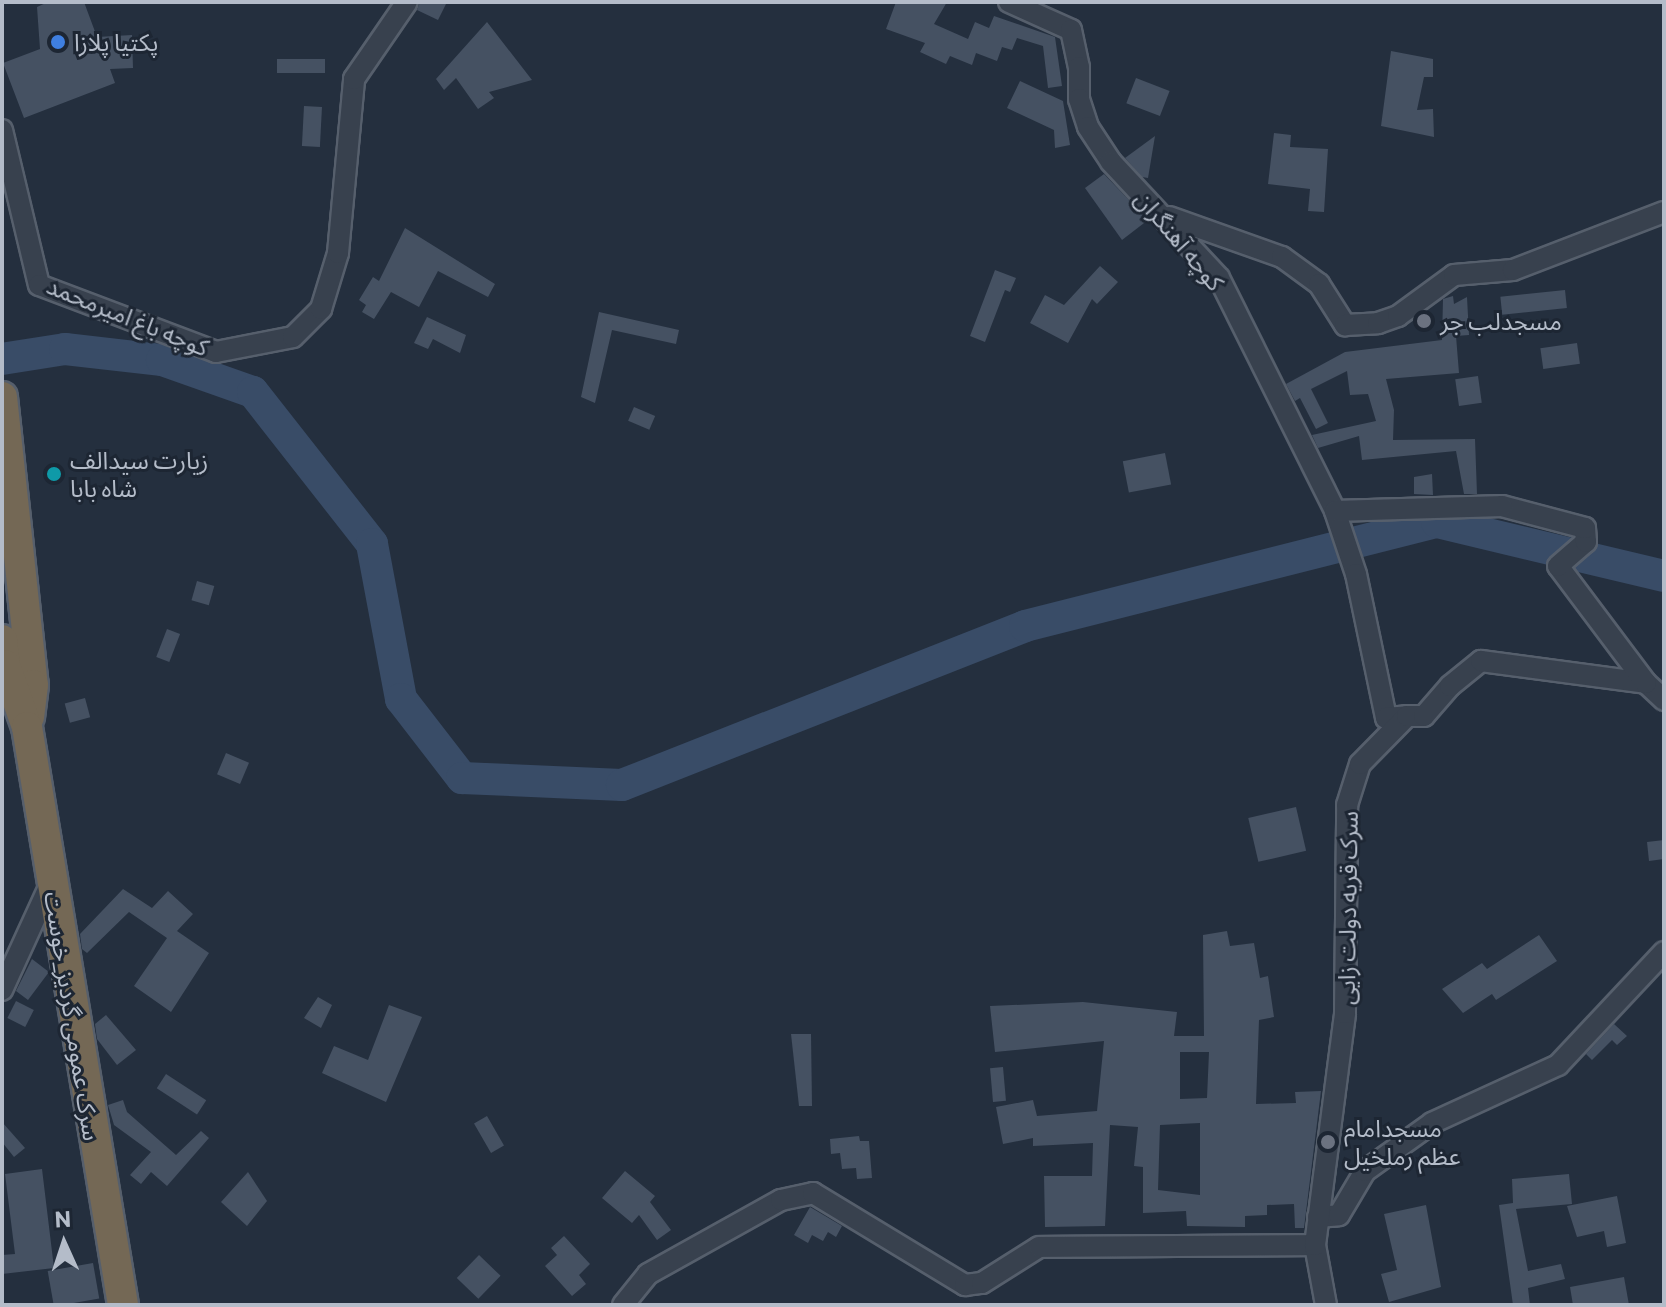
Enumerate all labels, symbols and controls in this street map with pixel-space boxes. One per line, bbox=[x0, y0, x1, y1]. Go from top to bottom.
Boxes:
place label: پکتیا پلازا bbox=[74, 28, 158, 56]
marker: پکتیا پلازا bbox=[49, 33, 67, 51]
street label: کوچه آهنگران bbox=[1130, 184, 1230, 296]
street label: کوچه باغ امیرمحمد bbox=[43, 270, 213, 362]
place label: مسجدلب جر bbox=[1440, 307, 1562, 335]
marker: مسجدلب جر bbox=[1415, 312, 1433, 330]
place label: زیارت سیدالف شاه بابا bbox=[70, 446, 208, 502]
marker: زیارت سیدالف شاه بابا bbox=[45, 465, 63, 483]
street label: سرک قریه دولت زایی bbox=[1331, 811, 1363, 1005]
street label: سرک عمومی گردیز_خوست bbox=[39, 889, 107, 1143]
place label: مسجدامام عظم رملخیل bbox=[1344, 1114, 1461, 1170]
marker: مسجدامام عظم رملخیل bbox=[1319, 1133, 1337, 1151]
north arrow bbox=[24, 1203, 104, 1283]
text: N bbox=[54, 1205, 72, 1232]

